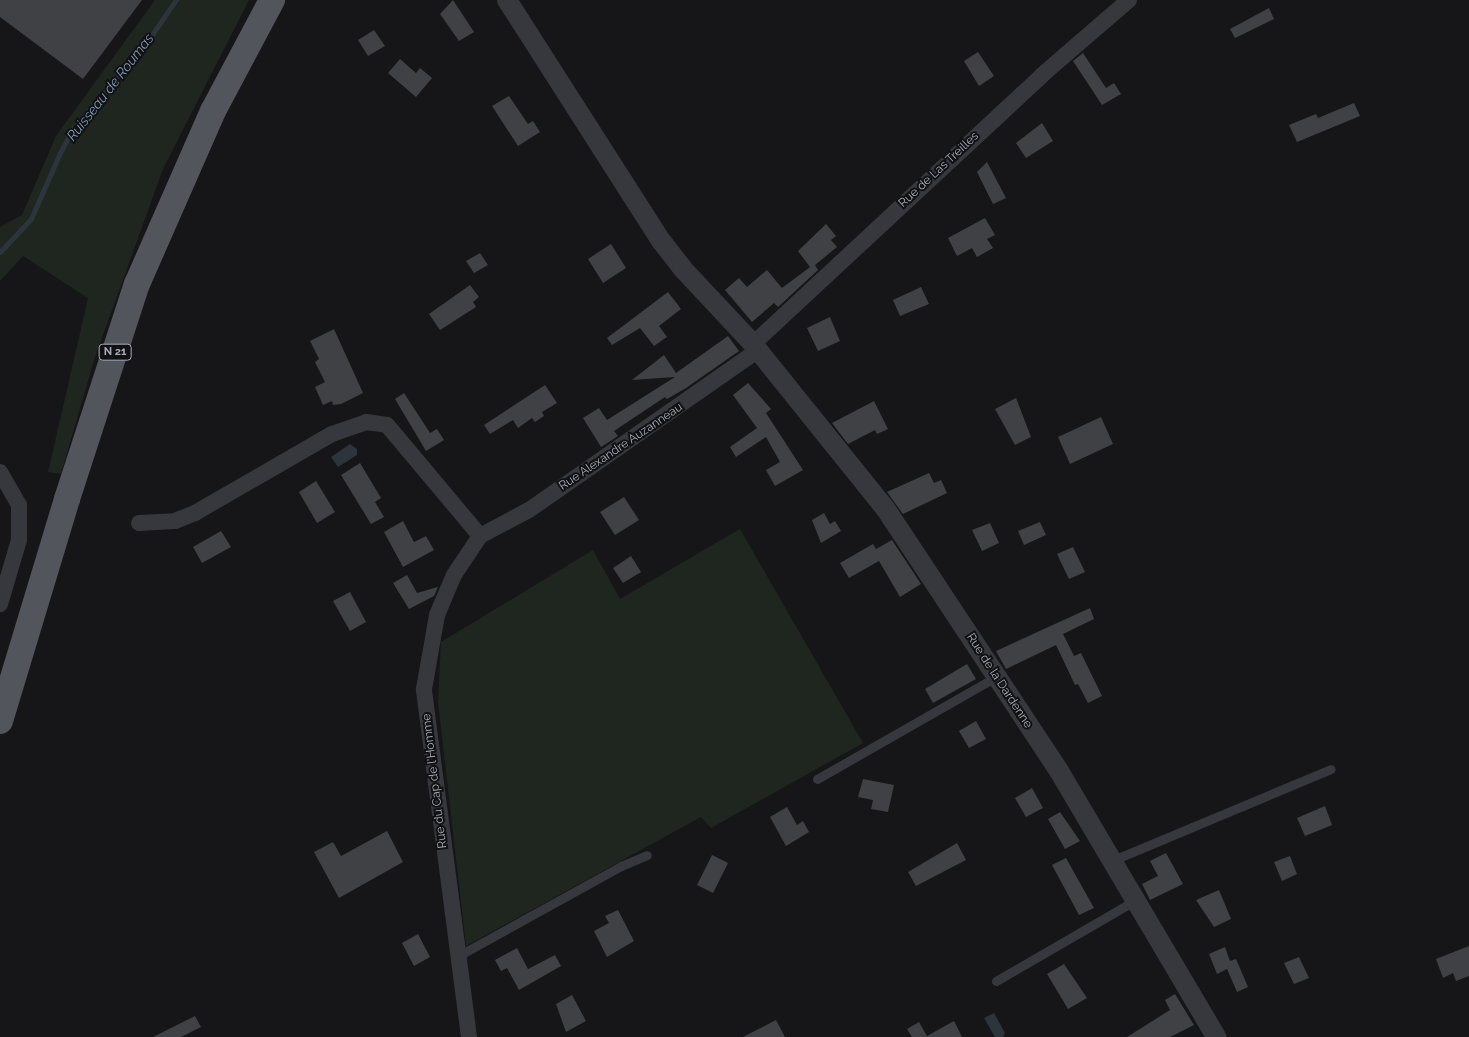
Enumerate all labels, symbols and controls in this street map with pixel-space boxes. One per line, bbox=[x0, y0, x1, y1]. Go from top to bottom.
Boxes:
water label: Ruisseau de Roumas bbox=[63, 30, 157, 144]
street label: Rue de Las Treilles bbox=[896, 129, 982, 211]
road number: N 21 bbox=[98, 344, 132, 361]
street label: Rue Alexandre Auzanneau bbox=[556, 400, 686, 494]
street label: Rue de la Dardenne bbox=[963, 631, 1035, 731]
street label: Rue du Cap de l'Homme bbox=[420, 713, 450, 849]

